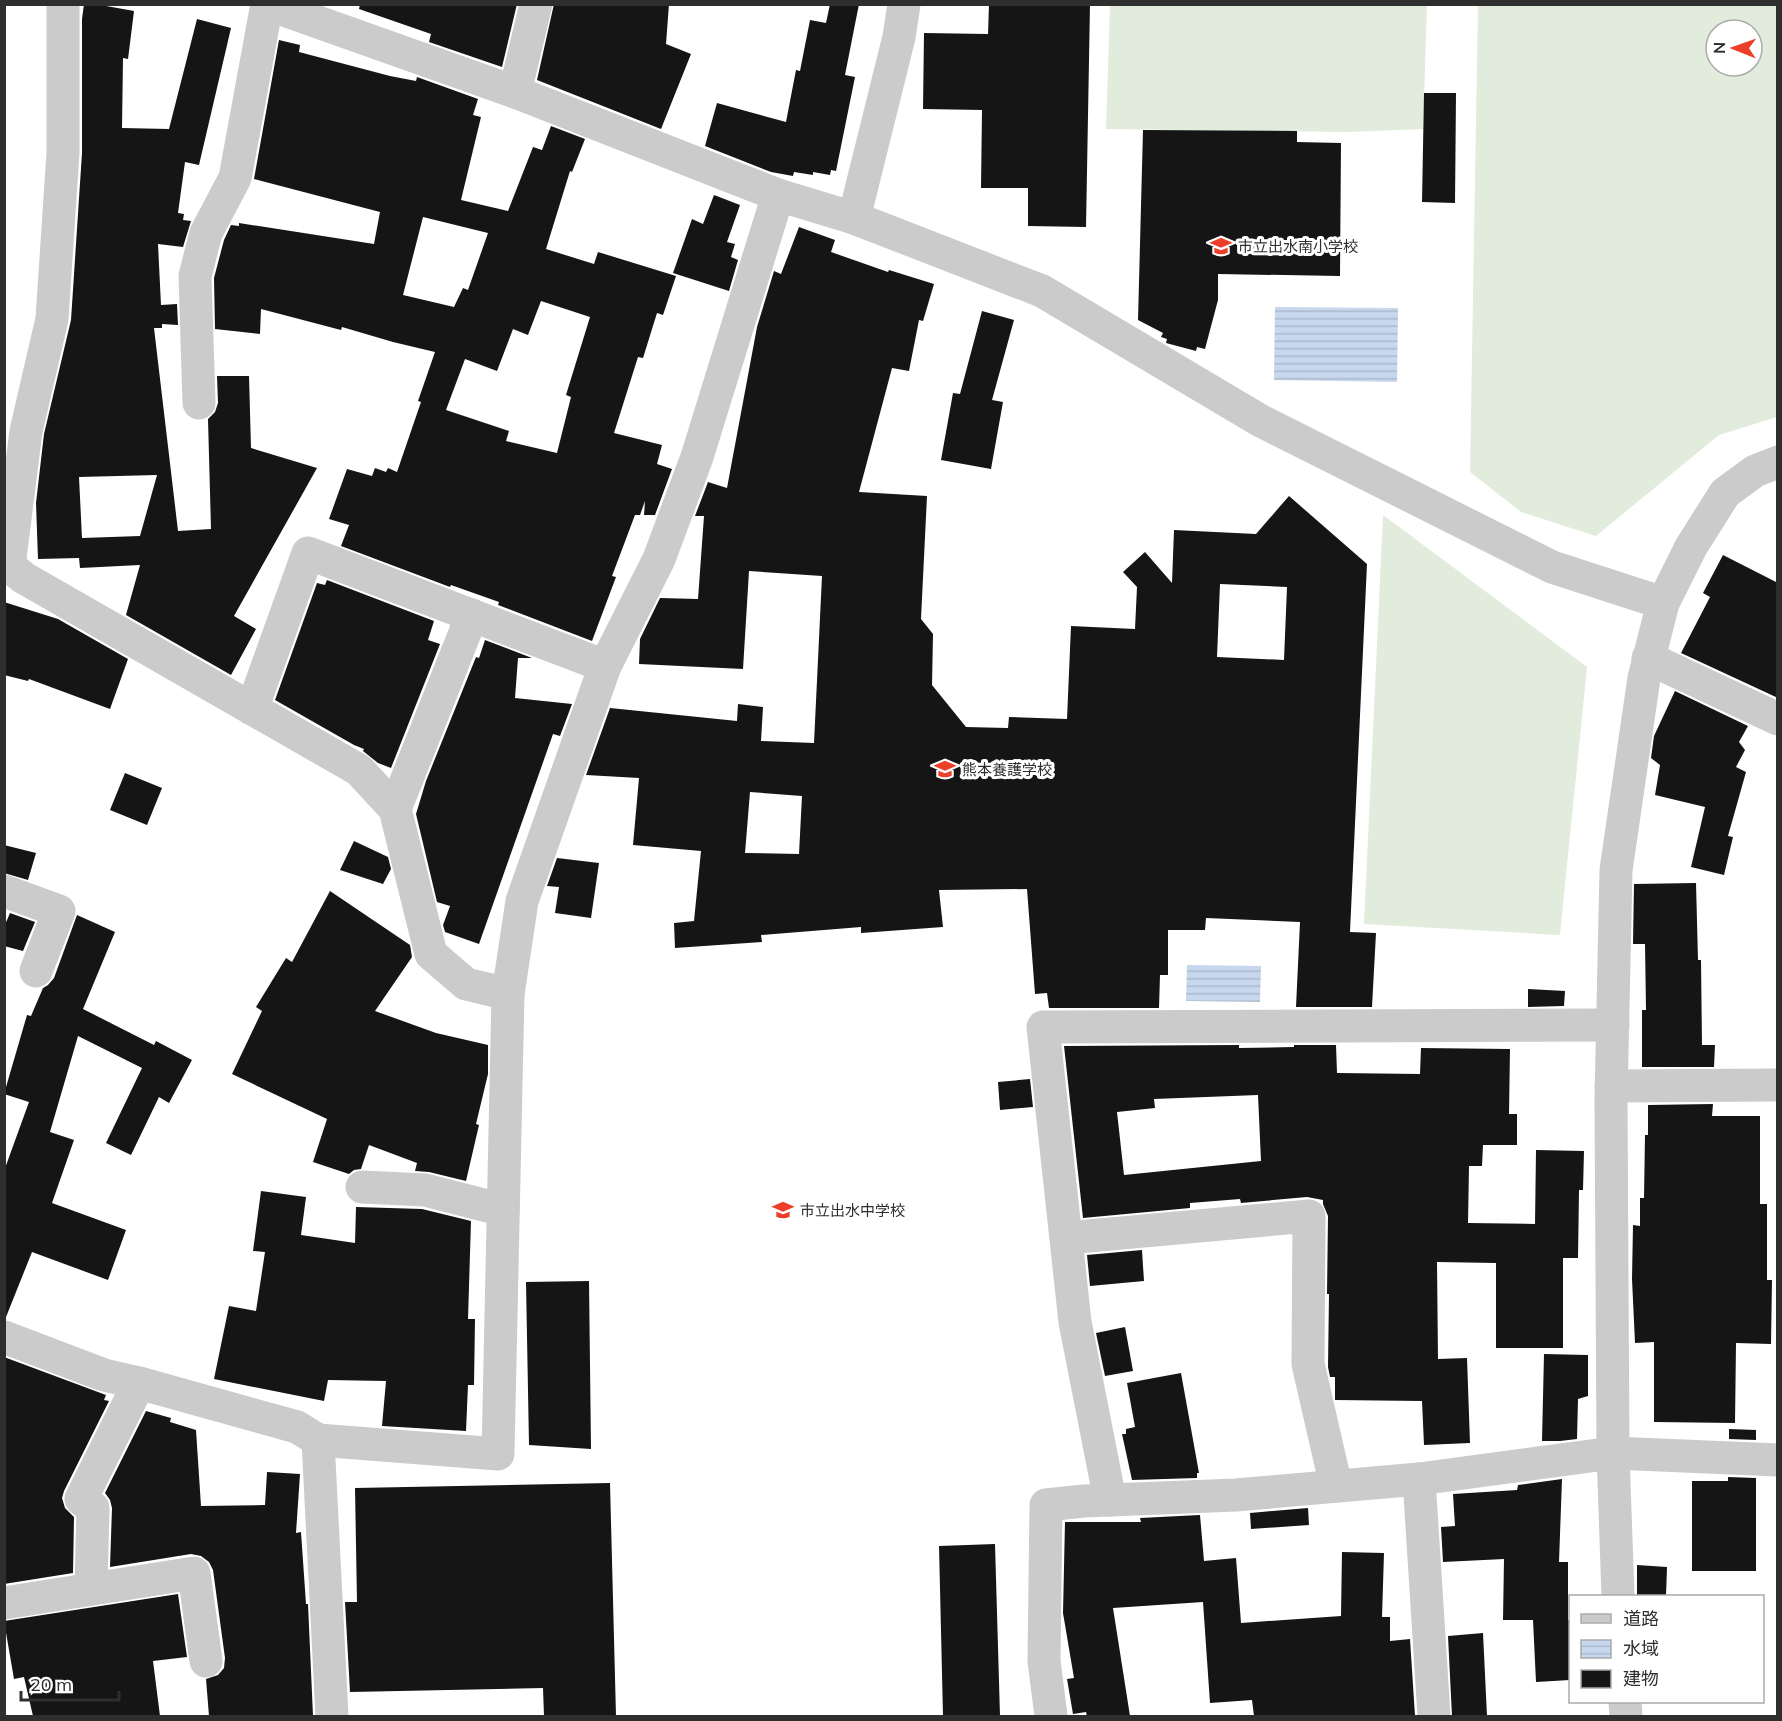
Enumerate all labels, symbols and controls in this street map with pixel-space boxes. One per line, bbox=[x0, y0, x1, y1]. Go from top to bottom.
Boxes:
north arrow bbox=[1704, 18, 1764, 78]
text: N bbox=[1709, 42, 1729, 54]
school or university icon: 市立出水南小学校 bbox=[1209, 234, 1233, 258]
place label: 市立出水南小学校 bbox=[1238, 237, 1358, 256]
school or university icon: 熊本養護学校 bbox=[933, 757, 957, 781]
place label: 熊本養護学校 bbox=[962, 760, 1052, 779]
school or university icon: 市立出水中学校 bbox=[771, 1198, 795, 1222]
place label: 市立出水中学校 bbox=[800, 1201, 905, 1220]
legend bbox=[1569, 1595, 1764, 1703]
text: 道路 bbox=[1623, 1607, 1659, 1630]
text: 水域 bbox=[1623, 1637, 1659, 1660]
scale bar bbox=[21, 1664, 118, 1702]
text: 建物 bbox=[1623, 1667, 1659, 1690]
text: 20 m bbox=[30, 1673, 72, 1696]

